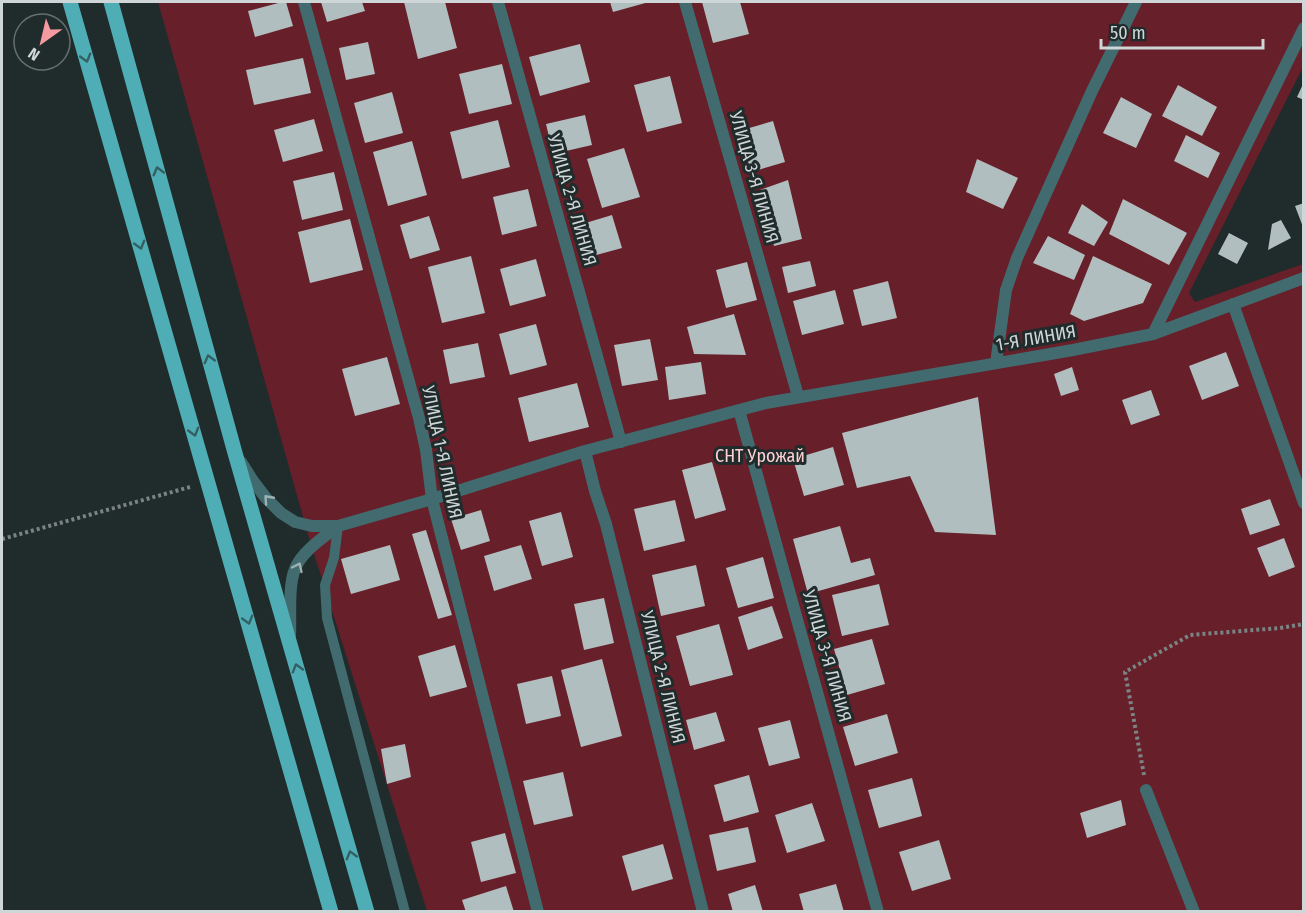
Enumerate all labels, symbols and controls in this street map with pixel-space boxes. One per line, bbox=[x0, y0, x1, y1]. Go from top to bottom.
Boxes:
north arrow bbox=[12, 12, 72, 72]
scale bar bbox=[1101, 12, 1263, 50]
text: 50 m bbox=[1110, 22, 1146, 44]
text: N bbox=[25, 43, 43, 65]
one-way arrow bbox=[79, 52, 91, 63]
street label: УЛИЦА 3-Я ЛИНИЯ bbox=[724, 108, 783, 246]
street label: УЛИЦА 2-Я ЛИНИЯ bbox=[542, 131, 601, 268]
one-way arrow bbox=[153, 166, 165, 177]
one-way arrow bbox=[133, 239, 145, 250]
street label: 1-Я ЛИНИЯ bbox=[994, 320, 1078, 356]
one-way arrow bbox=[204, 354, 217, 364]
street label: УЛИЦА 1-Я ЛИНИЯ bbox=[417, 383, 467, 520]
one-way arrow bbox=[187, 426, 199, 437]
park label: СНТ Урожай bbox=[715, 445, 805, 467]
one-way arrow bbox=[264, 495, 275, 506]
one-way arrow bbox=[291, 562, 303, 573]
street label: УЛИЦА 3-Я ЛИНИЯ bbox=[797, 587, 856, 725]
street label: УЛИЦА 2-Я ЛИНИЯ bbox=[636, 607, 690, 746]
one-way arrow bbox=[240, 615, 253, 625]
one-way arrow bbox=[292, 663, 304, 674]
one-way arrow bbox=[346, 850, 358, 861]

